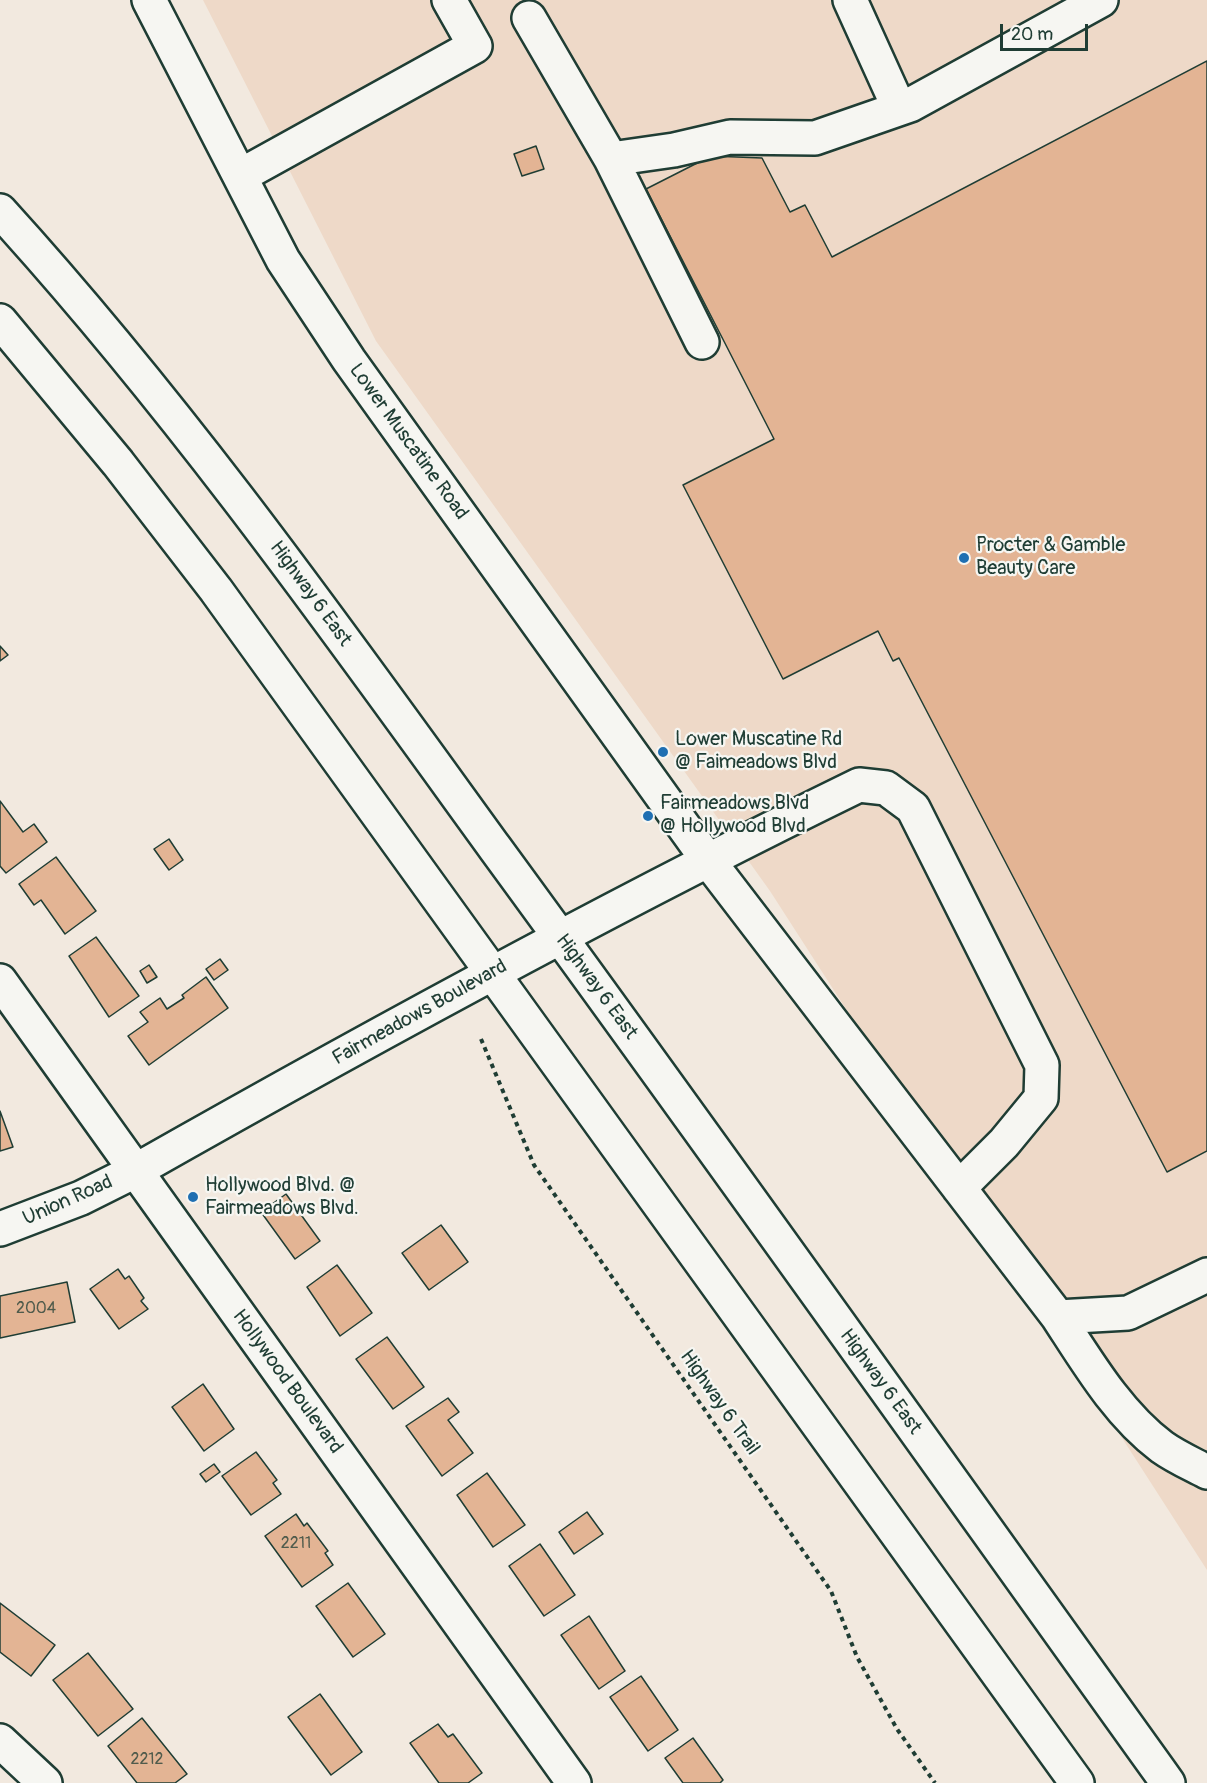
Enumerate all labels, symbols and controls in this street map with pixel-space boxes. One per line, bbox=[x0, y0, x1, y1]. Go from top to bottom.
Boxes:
scale bar bbox=[1003, 12, 1092, 50]
text: 20 m bbox=[1011, 23, 1053, 46]
street label: Lower Muscatine Road bbox=[343, 359, 473, 525]
place label: Procter & Gamble Beauty Care bbox=[976, 534, 1125, 581]
street label: Highway 6 East bbox=[264, 537, 356, 651]
marker: Procter & Gamble Beauty Care bbox=[957, 551, 971, 565]
place label: Lower Muscatine Rd @ Faimeadows Blvd bbox=[675, 728, 842, 775]
marker: Lower Muscatine Rd @ Faimeadows Blvd bbox=[656, 745, 670, 759]
place label: Fairmeadows Blvd @ Hollywood Blvd bbox=[660, 792, 809, 839]
marker: Fairmeadows Blvd @ Hollywood Blvd bbox=[641, 809, 655, 823]
street label: Highway 6 East bbox=[550, 930, 642, 1044]
street label: Fairmeadows Boulevard bbox=[328, 955, 512, 1071]
street label: Union Road bbox=[19, 1171, 117, 1231]
place label: Hollywood Blvd. @ Fairmeadows Blvd. bbox=[205, 1174, 359, 1221]
marker: Hollywood Blvd. @ Fairmeadows Blvd. bbox=[186, 1190, 200, 1204]
house number: 2004 bbox=[16, 1299, 56, 1319]
street label: Hollywood Boulevard bbox=[227, 1305, 347, 1459]
street label: Highway 6 East bbox=[834, 1325, 926, 1439]
street label: Highway 6 Trail bbox=[674, 1346, 764, 1460]
house number: 2211 bbox=[281, 1534, 311, 1554]
house number: 2212 bbox=[130, 1750, 164, 1770]

